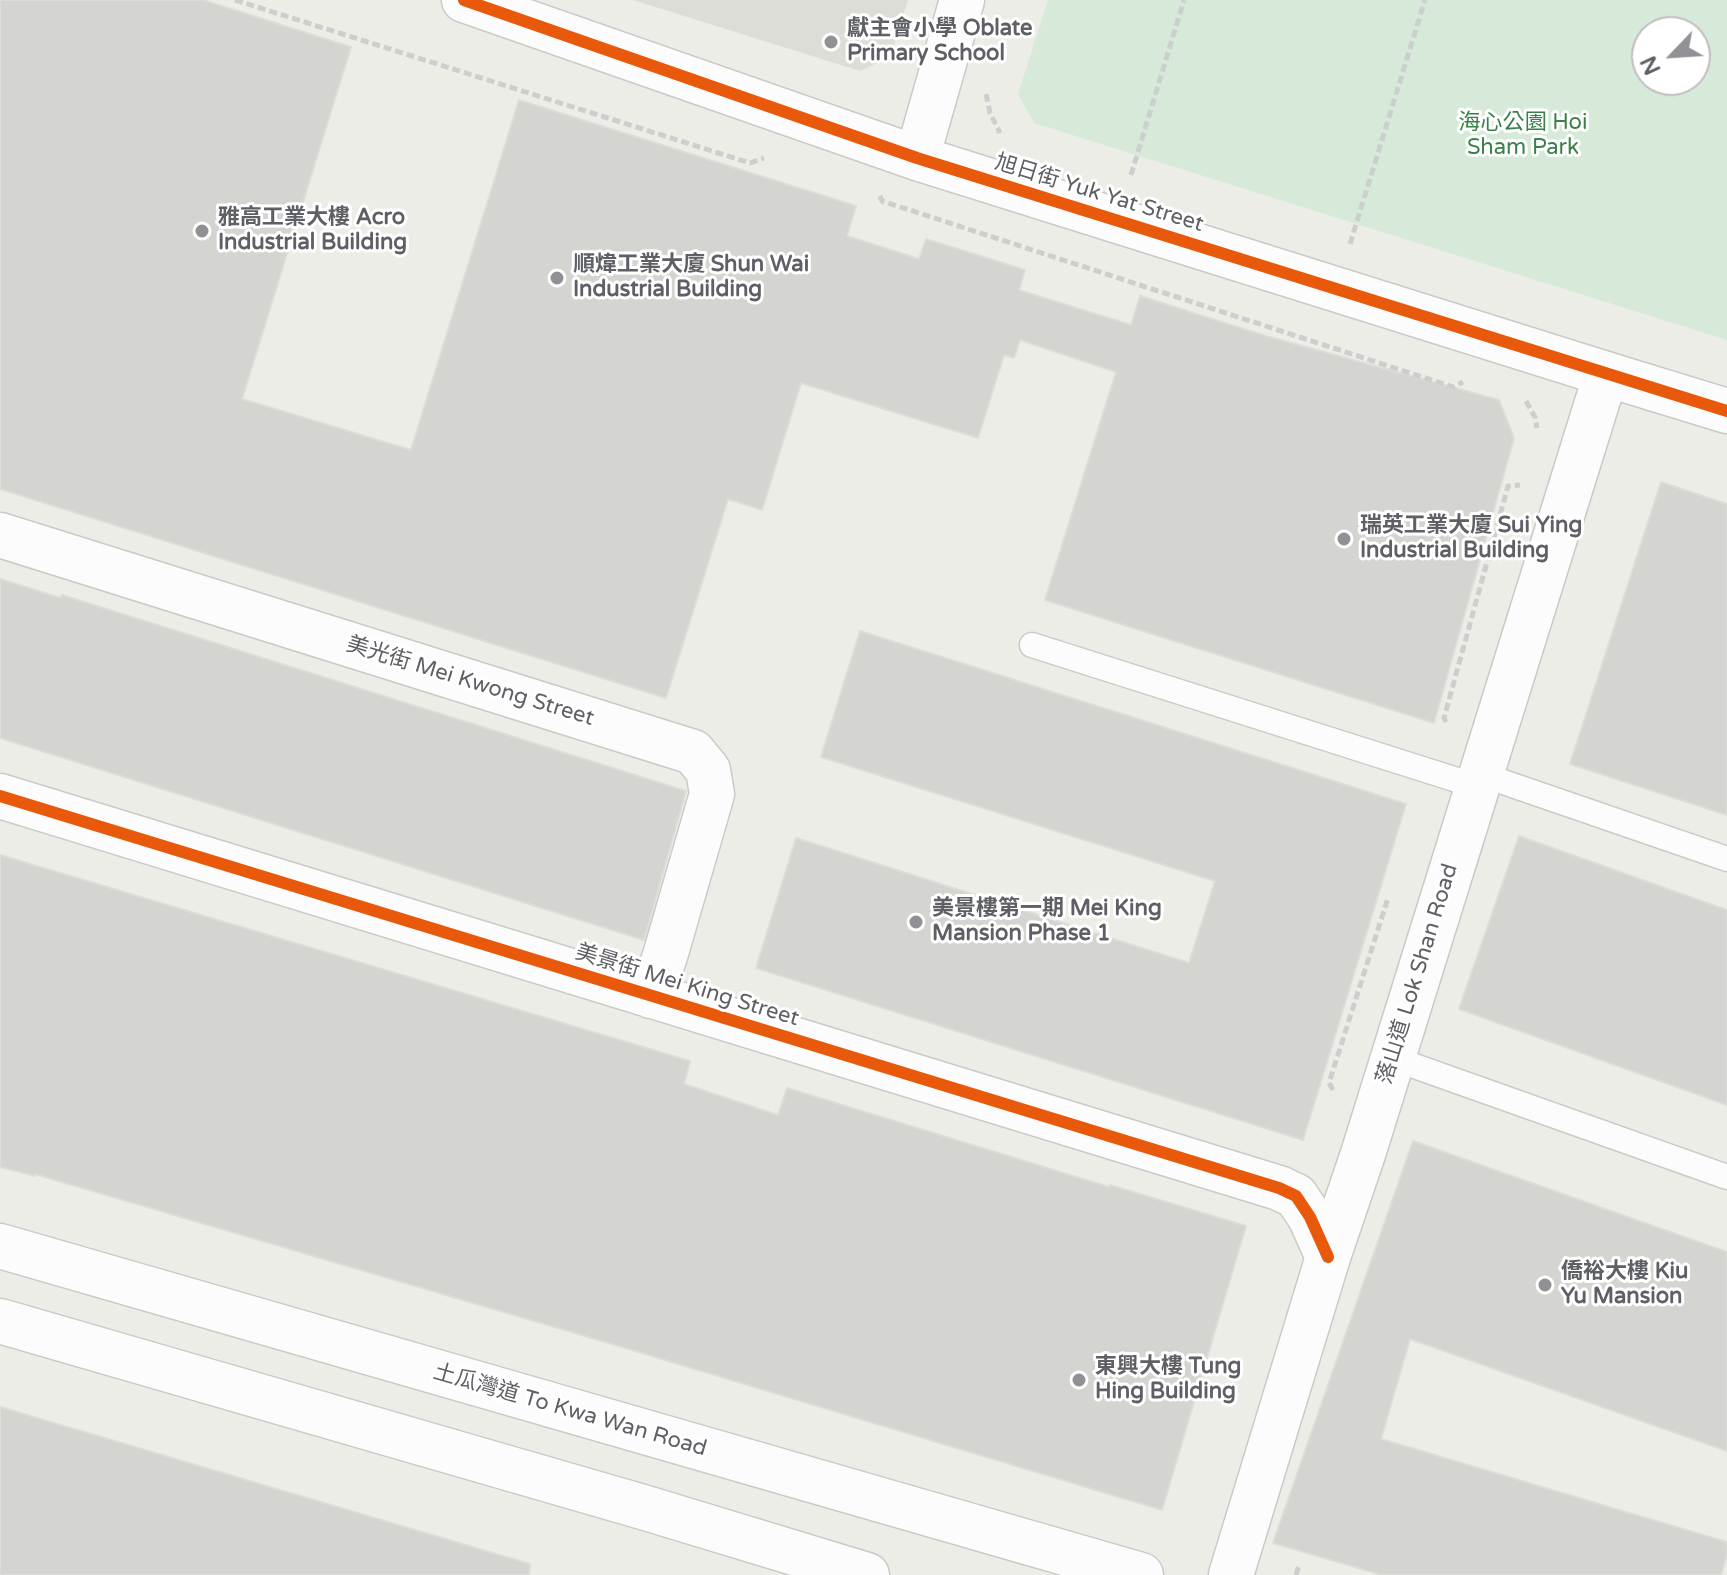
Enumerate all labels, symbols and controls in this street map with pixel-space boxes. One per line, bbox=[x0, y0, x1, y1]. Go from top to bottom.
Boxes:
place label: 獻主會小學 Oblate Primary School bbox=[847, 16, 1033, 68]
north arrow bbox=[1631, 16, 1711, 96]
marker: 獻主會小學 Oblate Primary School bbox=[822, 33, 840, 51]
text: N bbox=[1636, 52, 1667, 79]
park label: 海心公園 Hoi Sham Park bbox=[1459, 110, 1587, 162]
street label: 旭日街 Yuk Yat Street bbox=[991, 150, 1207, 238]
place label: 雅高工業大樓 Acro Industrial Building bbox=[218, 205, 407, 256]
marker: 雅高工業大樓 Acro Industrial Building bbox=[193, 222, 211, 240]
place label: 順煒工業大廈 Shun Wai Industrial Building bbox=[573, 252, 809, 304]
marker: 順煒工業大廈 Shun Wai Industrial Building bbox=[548, 269, 566, 287]
place label: 瑞英工業大廈 Sui Ying Industrial Building bbox=[1360, 513, 1582, 564]
marker: 瑞英工業大廈 Sui Ying Industrial Building bbox=[1335, 530, 1353, 548]
street label: 美光街 Mei Kwong Street bbox=[343, 632, 597, 732]
street label: 落山道 Lok Shan Road bbox=[1372, 861, 1464, 1087]
place label: 美景樓第一期 Mei King Mansion Phase 1 bbox=[932, 896, 1162, 948]
marker: 美景樓第一期 Mei King Mansion Phase 1 bbox=[907, 913, 925, 931]
street label: 美景街 Mei King Street bbox=[572, 939, 802, 1033]
place label: 僑裕大樓 Kiu Yu Mansion bbox=[1561, 1259, 1688, 1310]
marker: 僑裕大樓 Kiu Yu Mansion bbox=[1536, 1276, 1554, 1294]
place label: 東興大樓 Tung Hing Building bbox=[1095, 1354, 1241, 1406]
street label: 土瓜灣道 To Kwa Wan Road bbox=[430, 1359, 710, 1463]
marker: 東興大樓 Tung Hing Building bbox=[1070, 1371, 1088, 1389]

